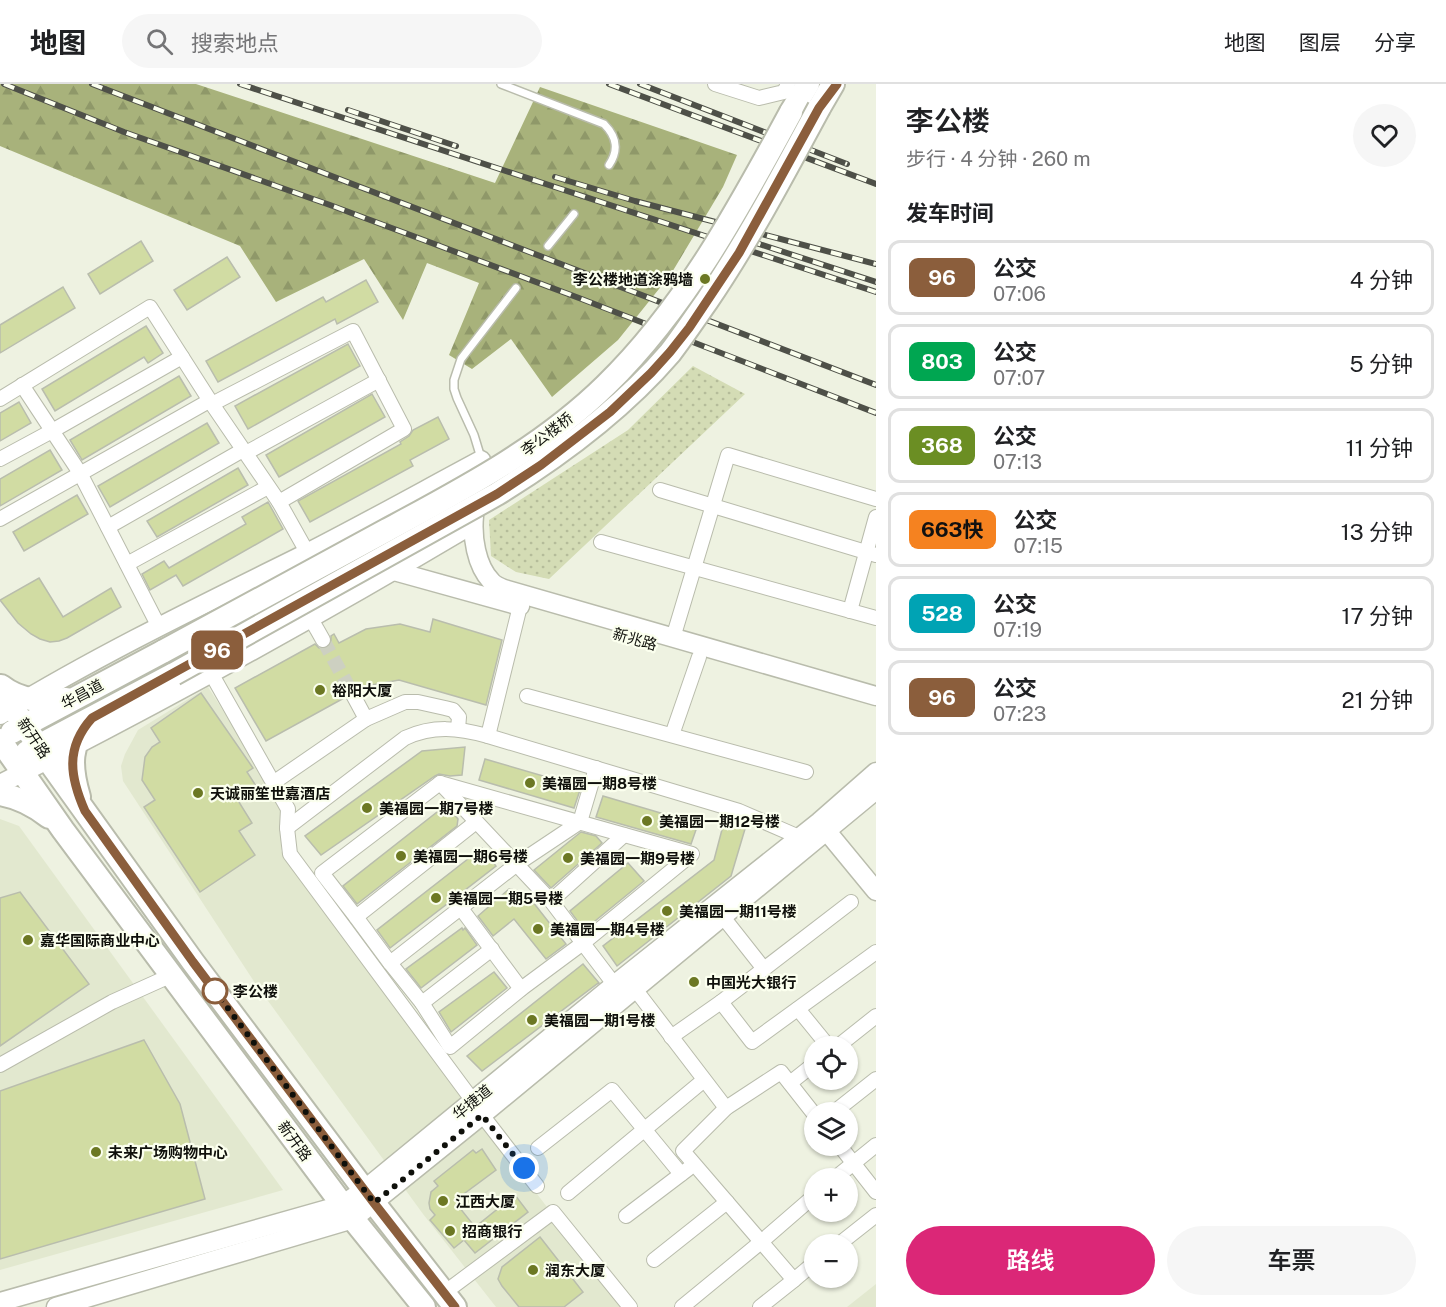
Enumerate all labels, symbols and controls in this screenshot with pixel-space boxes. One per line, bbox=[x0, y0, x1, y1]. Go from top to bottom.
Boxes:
search box bbox=[122, 14, 542, 68]
icon: search bbox=[143, 25, 176, 58]
text: 地图 bbox=[30, 26, 86, 59]
text: 搜索地点 bbox=[191, 30, 279, 56]
text: 地图 bbox=[1224, 30, 1266, 55]
text: 图层 bbox=[1299, 30, 1341, 55]
text: 分享 bbox=[1374, 30, 1416, 55]
text: 李公楼 bbox=[906, 104, 990, 137]
button: heart bbox=[1353, 104, 1416, 167]
text: 步行 · 4 分钟 · 260 m bbox=[906, 147, 1090, 171]
text: 发车时间 bbox=[906, 200, 994, 226]
text: 公交 bbox=[993, 255, 1037, 281]
text: 96 bbox=[928, 265, 956, 290]
text: 4 分钟 bbox=[1350, 267, 1413, 293]
place label: 李公楼地道涂鸦墙 bbox=[573, 271, 693, 288]
marker: 李公楼地道涂鸦墙 bbox=[698, 272, 712, 286]
text: 07:06 bbox=[993, 282, 1046, 306]
text: 公交 bbox=[993, 339, 1037, 365]
text: 803 bbox=[921, 349, 963, 374]
text: 5 分钟 bbox=[1350, 351, 1413, 377]
text: 07:07 bbox=[993, 366, 1045, 390]
street label: 李公楼桥 bbox=[518, 409, 576, 459]
text: 公交 bbox=[993, 423, 1037, 449]
text: 368 bbox=[921, 433, 963, 458]
text: 11 分钟 bbox=[1346, 435, 1413, 461]
text: 07:13 bbox=[993, 450, 1042, 474]
text: 公交 bbox=[1014, 507, 1058, 533]
text: 663快 bbox=[921, 517, 984, 542]
text: 13 分钟 bbox=[1341, 519, 1413, 545]
text: 07:15 bbox=[1014, 534, 1063, 558]
text: 公交 bbox=[993, 591, 1037, 617]
text: 528 bbox=[921, 601, 963, 626]
text: 17 分钟 bbox=[1341, 603, 1413, 629]
text: 07:19 bbox=[993, 618, 1042, 642]
street label: 新兆路 bbox=[611, 625, 659, 653]
line badge: 96 bbox=[190, 630, 244, 670]
text: 96 bbox=[203, 638, 231, 663]
text: 公交 bbox=[993, 675, 1037, 701]
street label: 华昌道 bbox=[58, 676, 106, 712]
place label: 裕阳大厦 bbox=[332, 682, 392, 699]
marker: 裕阳大厦 bbox=[313, 683, 327, 697]
text: 96 bbox=[928, 685, 956, 710]
text: 21 分钟 bbox=[1342, 687, 1413, 713]
text: 07:23 bbox=[993, 702, 1046, 726]
street label: 新开路 bbox=[14, 715, 54, 761]
place label: 美福园一期8号楼 bbox=[542, 775, 657, 792]
marker: 美福园一期8号楼 bbox=[523, 776, 537, 790]
place label: 天诚丽笙世嘉酒店 bbox=[210, 785, 330, 802]
marker: 天诚丽笙世嘉酒店 bbox=[191, 786, 205, 800]
place label: 美福园一期7号楼 bbox=[379, 800, 493, 817]
marker: 美福园一期7号楼 bbox=[360, 801, 374, 815]
place label: 美福园一期12号楼 bbox=[659, 813, 780, 830]
marker: 美福园一期12号楼 bbox=[640, 814, 654, 828]
place label: 美福园一期6号楼 bbox=[413, 848, 528, 865]
marker: 美福园一期6号楼 bbox=[394, 849, 408, 863]
place label: 美福园一期9号楼 bbox=[580, 850, 695, 867]
marker: 美福园一期9号楼 bbox=[561, 851, 575, 865]
place label: 美福园一期5号楼 bbox=[448, 890, 563, 907]
marker: 美福园一期5号楼 bbox=[429, 891, 443, 905]
place label: 美福园一期11号楼 bbox=[679, 903, 797, 920]
marker: 美福园一期11号楼 bbox=[660, 904, 674, 918]
place label: 美福园一期4号楼 bbox=[550, 921, 665, 938]
marker: 美福园一期4号楼 bbox=[531, 922, 545, 936]
place label: 嘉华国际商业中心 bbox=[40, 932, 160, 949]
marker: 嘉华国际商业中心 bbox=[21, 933, 35, 947]
place label: 中国光大银行 bbox=[706, 974, 796, 991]
marker: 中国光大银行 bbox=[687, 975, 701, 989]
marker: 李公楼 bbox=[202, 978, 228, 1004]
place label: 李公楼 bbox=[233, 983, 278, 1000]
place label: 美福园一期1号楼 bbox=[544, 1012, 655, 1029]
marker: 美福园一期1号楼 bbox=[525, 1013, 539, 1027]
map controls bbox=[804, 1036, 858, 1288]
button: locate bbox=[804, 1036, 858, 1090]
street label: 华捷道 bbox=[449, 1081, 495, 1123]
button: layers bbox=[804, 1102, 858, 1156]
street label: 新开路 bbox=[275, 1118, 315, 1164]
place label: 未来广场购物中心 bbox=[108, 1144, 228, 1161]
marker: 未来广场购物中心 bbox=[89, 1145, 103, 1159]
your location bbox=[509, 1153, 539, 1183]
button: + bbox=[804, 1168, 858, 1222]
place label: 江西大厦 bbox=[455, 1193, 515, 1210]
marker: 江西大厦 bbox=[436, 1194, 450, 1208]
place label: 招商银行 bbox=[462, 1223, 522, 1240]
marker: 招商银行 bbox=[443, 1224, 457, 1238]
button: 路线 bbox=[906, 1226, 1155, 1295]
button: 车票 bbox=[1167, 1226, 1416, 1295]
button: − bbox=[804, 1234, 858, 1288]
place label: 润东大厦 bbox=[545, 1262, 605, 1279]
marker: 润东大厦 bbox=[526, 1263, 540, 1277]

